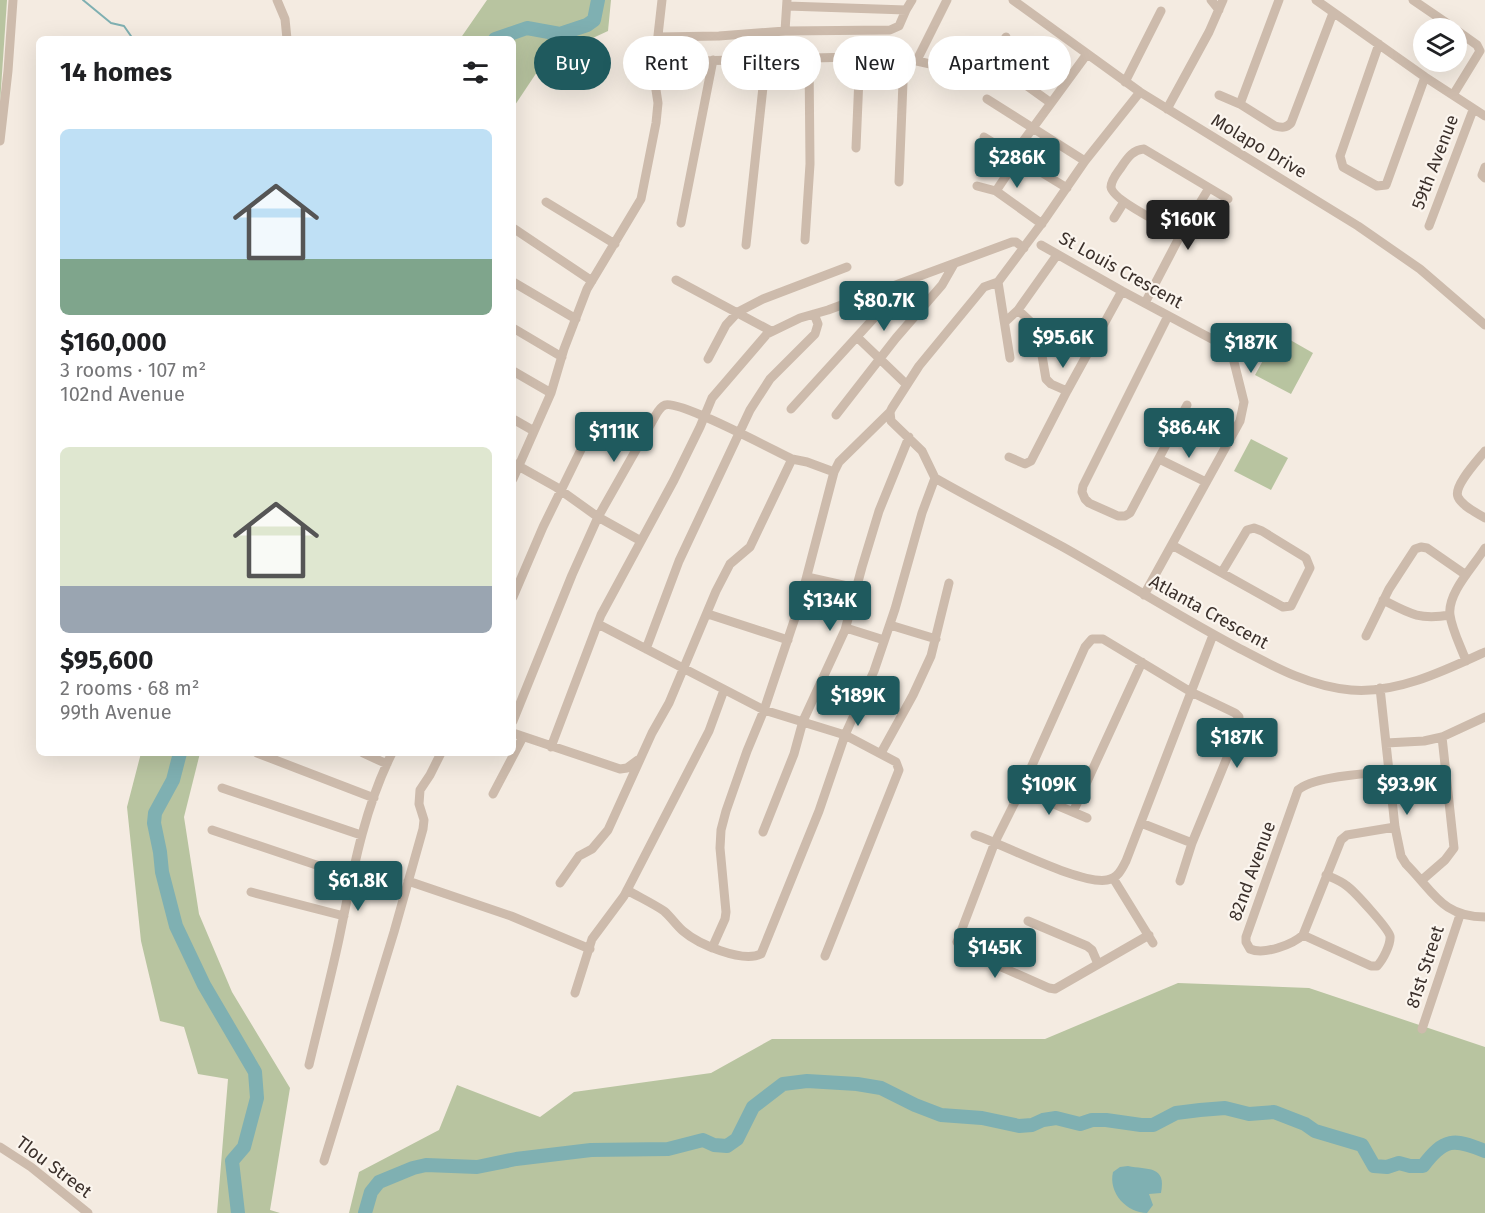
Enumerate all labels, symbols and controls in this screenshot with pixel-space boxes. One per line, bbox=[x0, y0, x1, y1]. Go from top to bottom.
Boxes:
map controls bbox=[1413, 18, 1467, 72]
button: layers bbox=[1413, 18, 1467, 72]
chip: Buy bbox=[534, 36, 611, 90]
chip: Rent bbox=[623, 36, 709, 90]
chip: Filters bbox=[721, 36, 821, 90]
chip: New bbox=[833, 36, 916, 90]
chip: Apartment bbox=[928, 36, 1071, 90]
icon: filters bbox=[459, 56, 492, 89]
text: 14 homes bbox=[60, 57, 172, 88]
street label: Molapo Drive bbox=[1207, 109, 1311, 183]
street label: 59th Avenue bbox=[1407, 111, 1463, 213]
pin: $286K bbox=[975, 138, 1059, 189]
text: $286K bbox=[989, 145, 1045, 169]
icon: home bbox=[222, 168, 330, 276]
pin: $160K bbox=[1146, 200, 1230, 251]
text: $160K bbox=[1160, 207, 1216, 231]
street label: St Louis Crescent bbox=[1055, 227, 1187, 313]
pin: $80.7K bbox=[835, 281, 933, 332]
text: $80.7K bbox=[853, 288, 915, 312]
pin: $95.6K bbox=[1014, 318, 1112, 369]
pin: $187K bbox=[1209, 323, 1293, 374]
text: $95.6K bbox=[1032, 325, 1094, 349]
text: $160,000 bbox=[60, 327, 167, 358]
text: $187K bbox=[1225, 330, 1277, 354]
text: 3 rooms · 107 m² bbox=[60, 358, 206, 382]
text: 102nd Avenue bbox=[60, 382, 185, 406]
pin: $86.4K bbox=[1140, 408, 1238, 459]
pin: $111K bbox=[572, 412, 656, 463]
text: $86.4K bbox=[1158, 415, 1220, 439]
text: $111K bbox=[589, 419, 639, 443]
icon: home bbox=[222, 486, 330, 594]
street label: Atlanta Crescent bbox=[1146, 570, 1273, 654]
pin: $134K bbox=[788, 581, 872, 632]
text: $134K bbox=[803, 588, 857, 612]
text: $95,600 bbox=[60, 645, 153, 676]
text: 2 rooms · 68 m² bbox=[60, 676, 200, 700]
pin: $189K bbox=[816, 676, 900, 727]
text: $189K bbox=[831, 683, 885, 707]
text: 99th Avenue bbox=[60, 700, 172, 724]
pin: $187K bbox=[1195, 718, 1279, 769]
text: $187K bbox=[1211, 725, 1263, 749]
pin: $109K bbox=[1007, 765, 1091, 816]
pin: $93.9K bbox=[1358, 765, 1456, 816]
text: $109K bbox=[1022, 772, 1076, 796]
text: $93.9K bbox=[1377, 772, 1437, 796]
street label: 82nd Avenue bbox=[1224, 818, 1280, 924]
pin: $61.8K bbox=[309, 861, 407, 912]
text: $61.8K bbox=[328, 868, 388, 892]
street label: 81st Street bbox=[1401, 922, 1449, 1011]
pin: $145K bbox=[953, 928, 1037, 979]
text: $145K bbox=[968, 935, 1022, 959]
street label: Tlou Street bbox=[12, 1131, 97, 1203]

